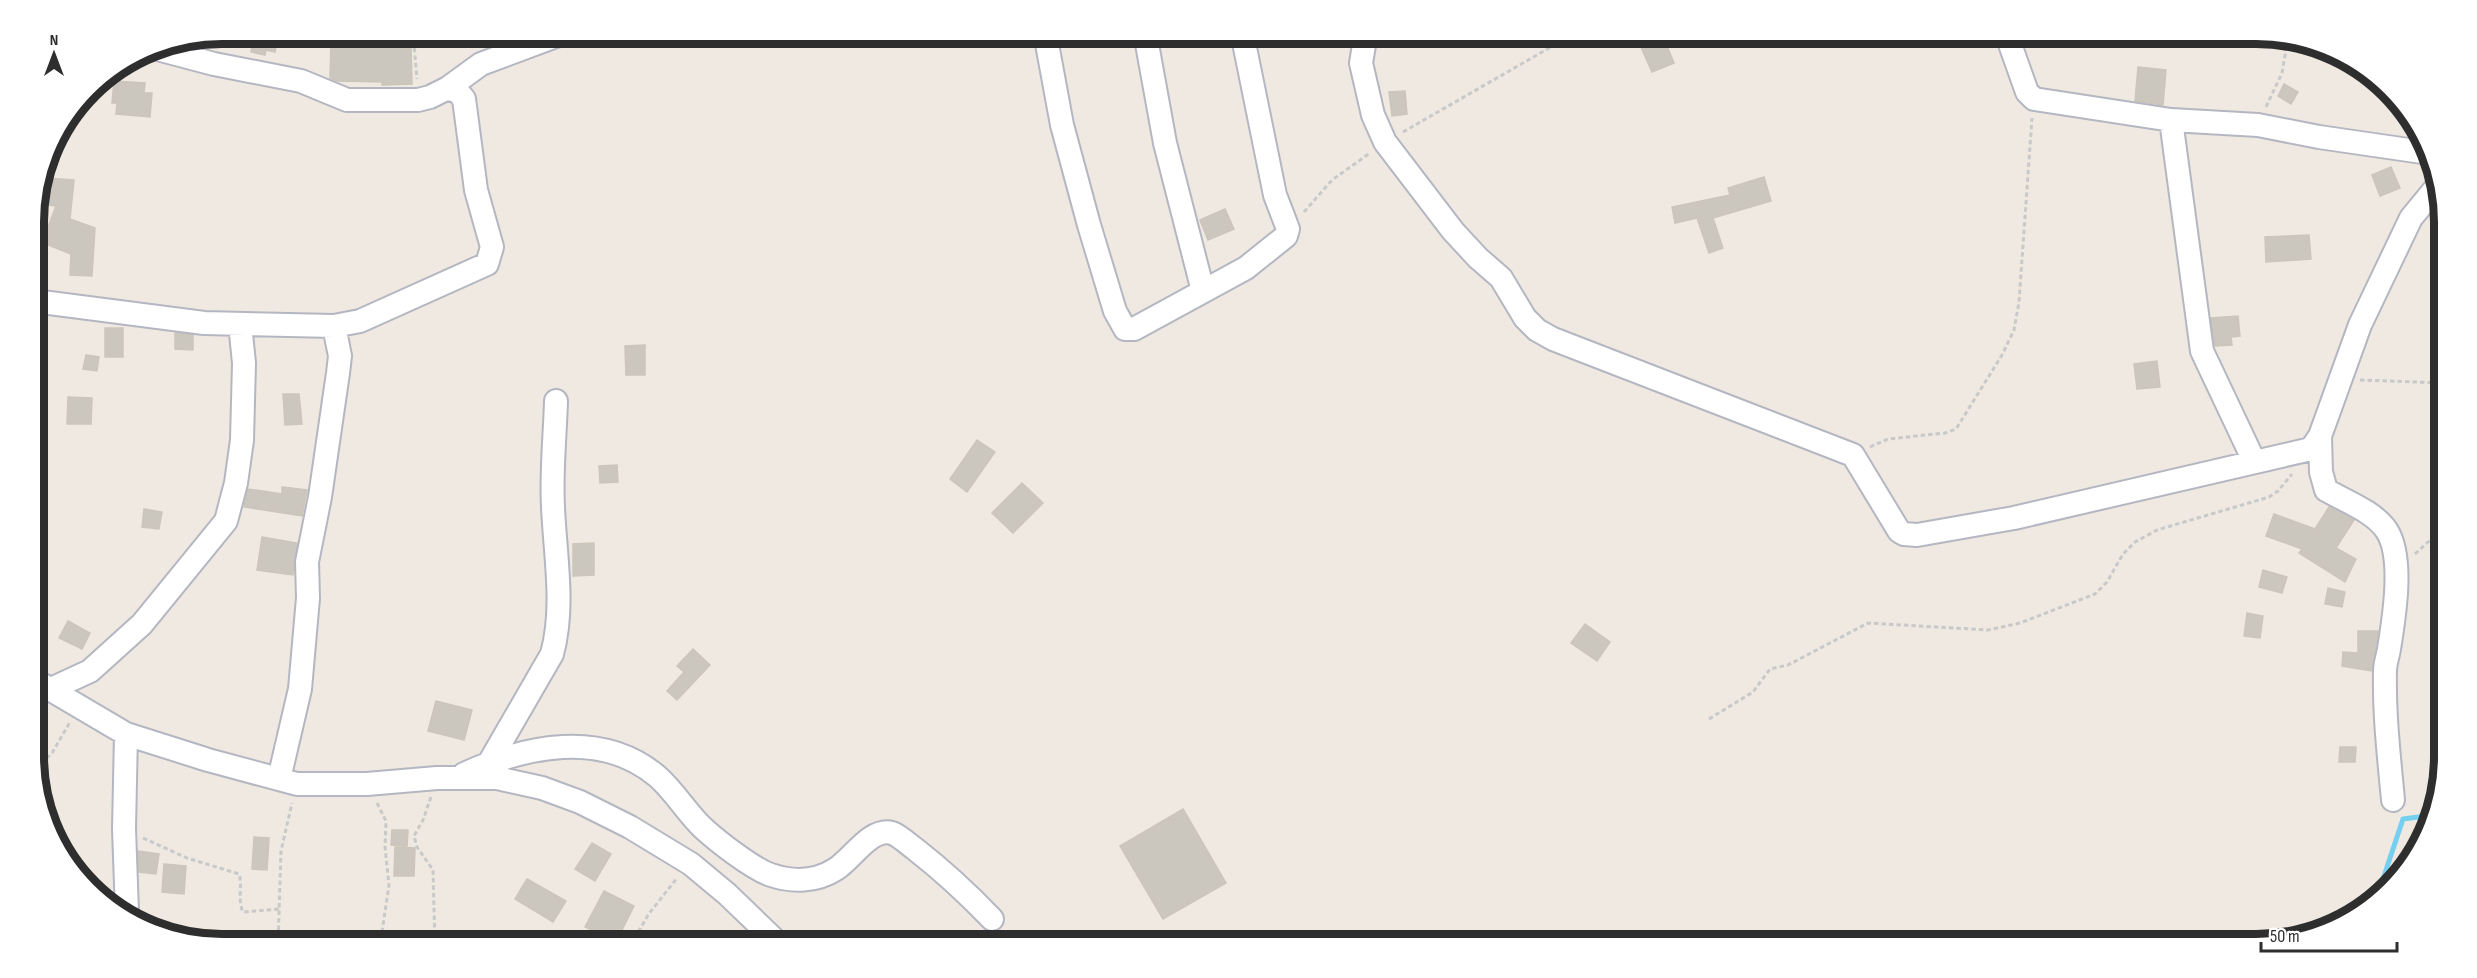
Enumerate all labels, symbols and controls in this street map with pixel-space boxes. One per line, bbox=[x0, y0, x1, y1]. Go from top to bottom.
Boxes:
north arrow bbox=[24, 24, 84, 84]
text: N bbox=[50, 31, 58, 50]
scale bar bbox=[2261, 915, 2398, 953]
text: 50 m bbox=[2270, 926, 2300, 947]

